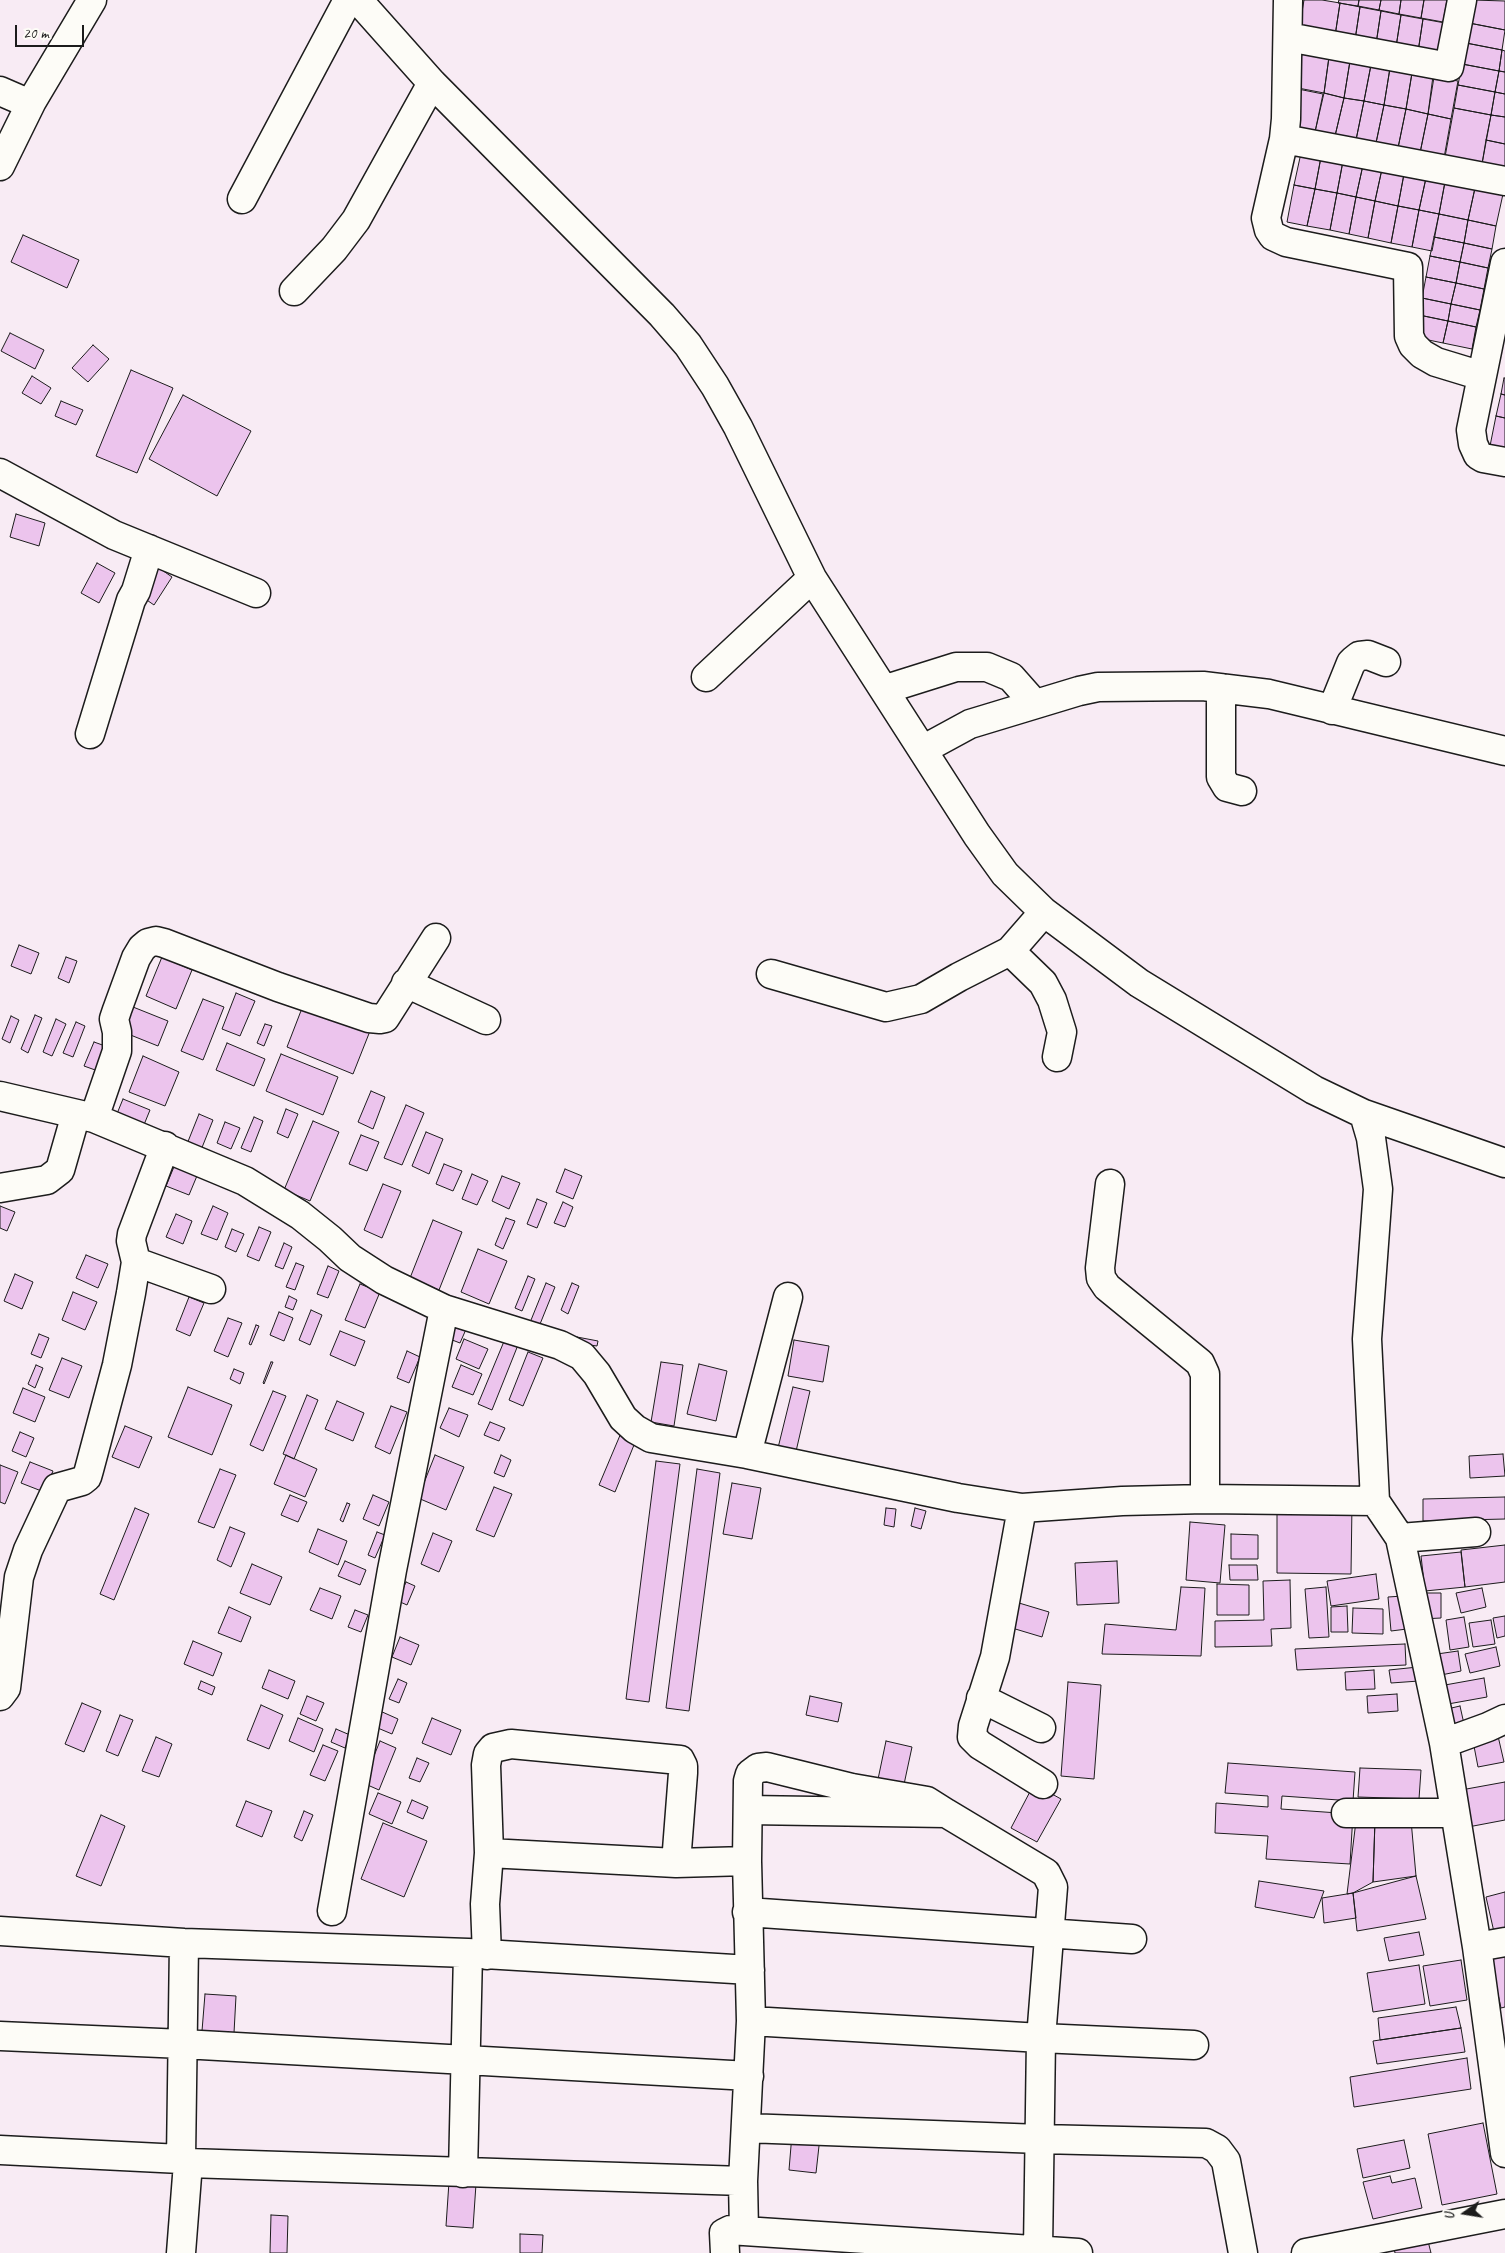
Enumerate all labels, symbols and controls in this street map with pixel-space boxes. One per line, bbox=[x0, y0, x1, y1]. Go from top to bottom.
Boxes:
scale bar bbox=[18, 15, 86, 47]
text: 20 m bbox=[23, 24, 49, 43]
north arrow bbox=[1440, 2188, 1490, 2238]
text: U bbox=[1441, 2211, 1459, 2222]

